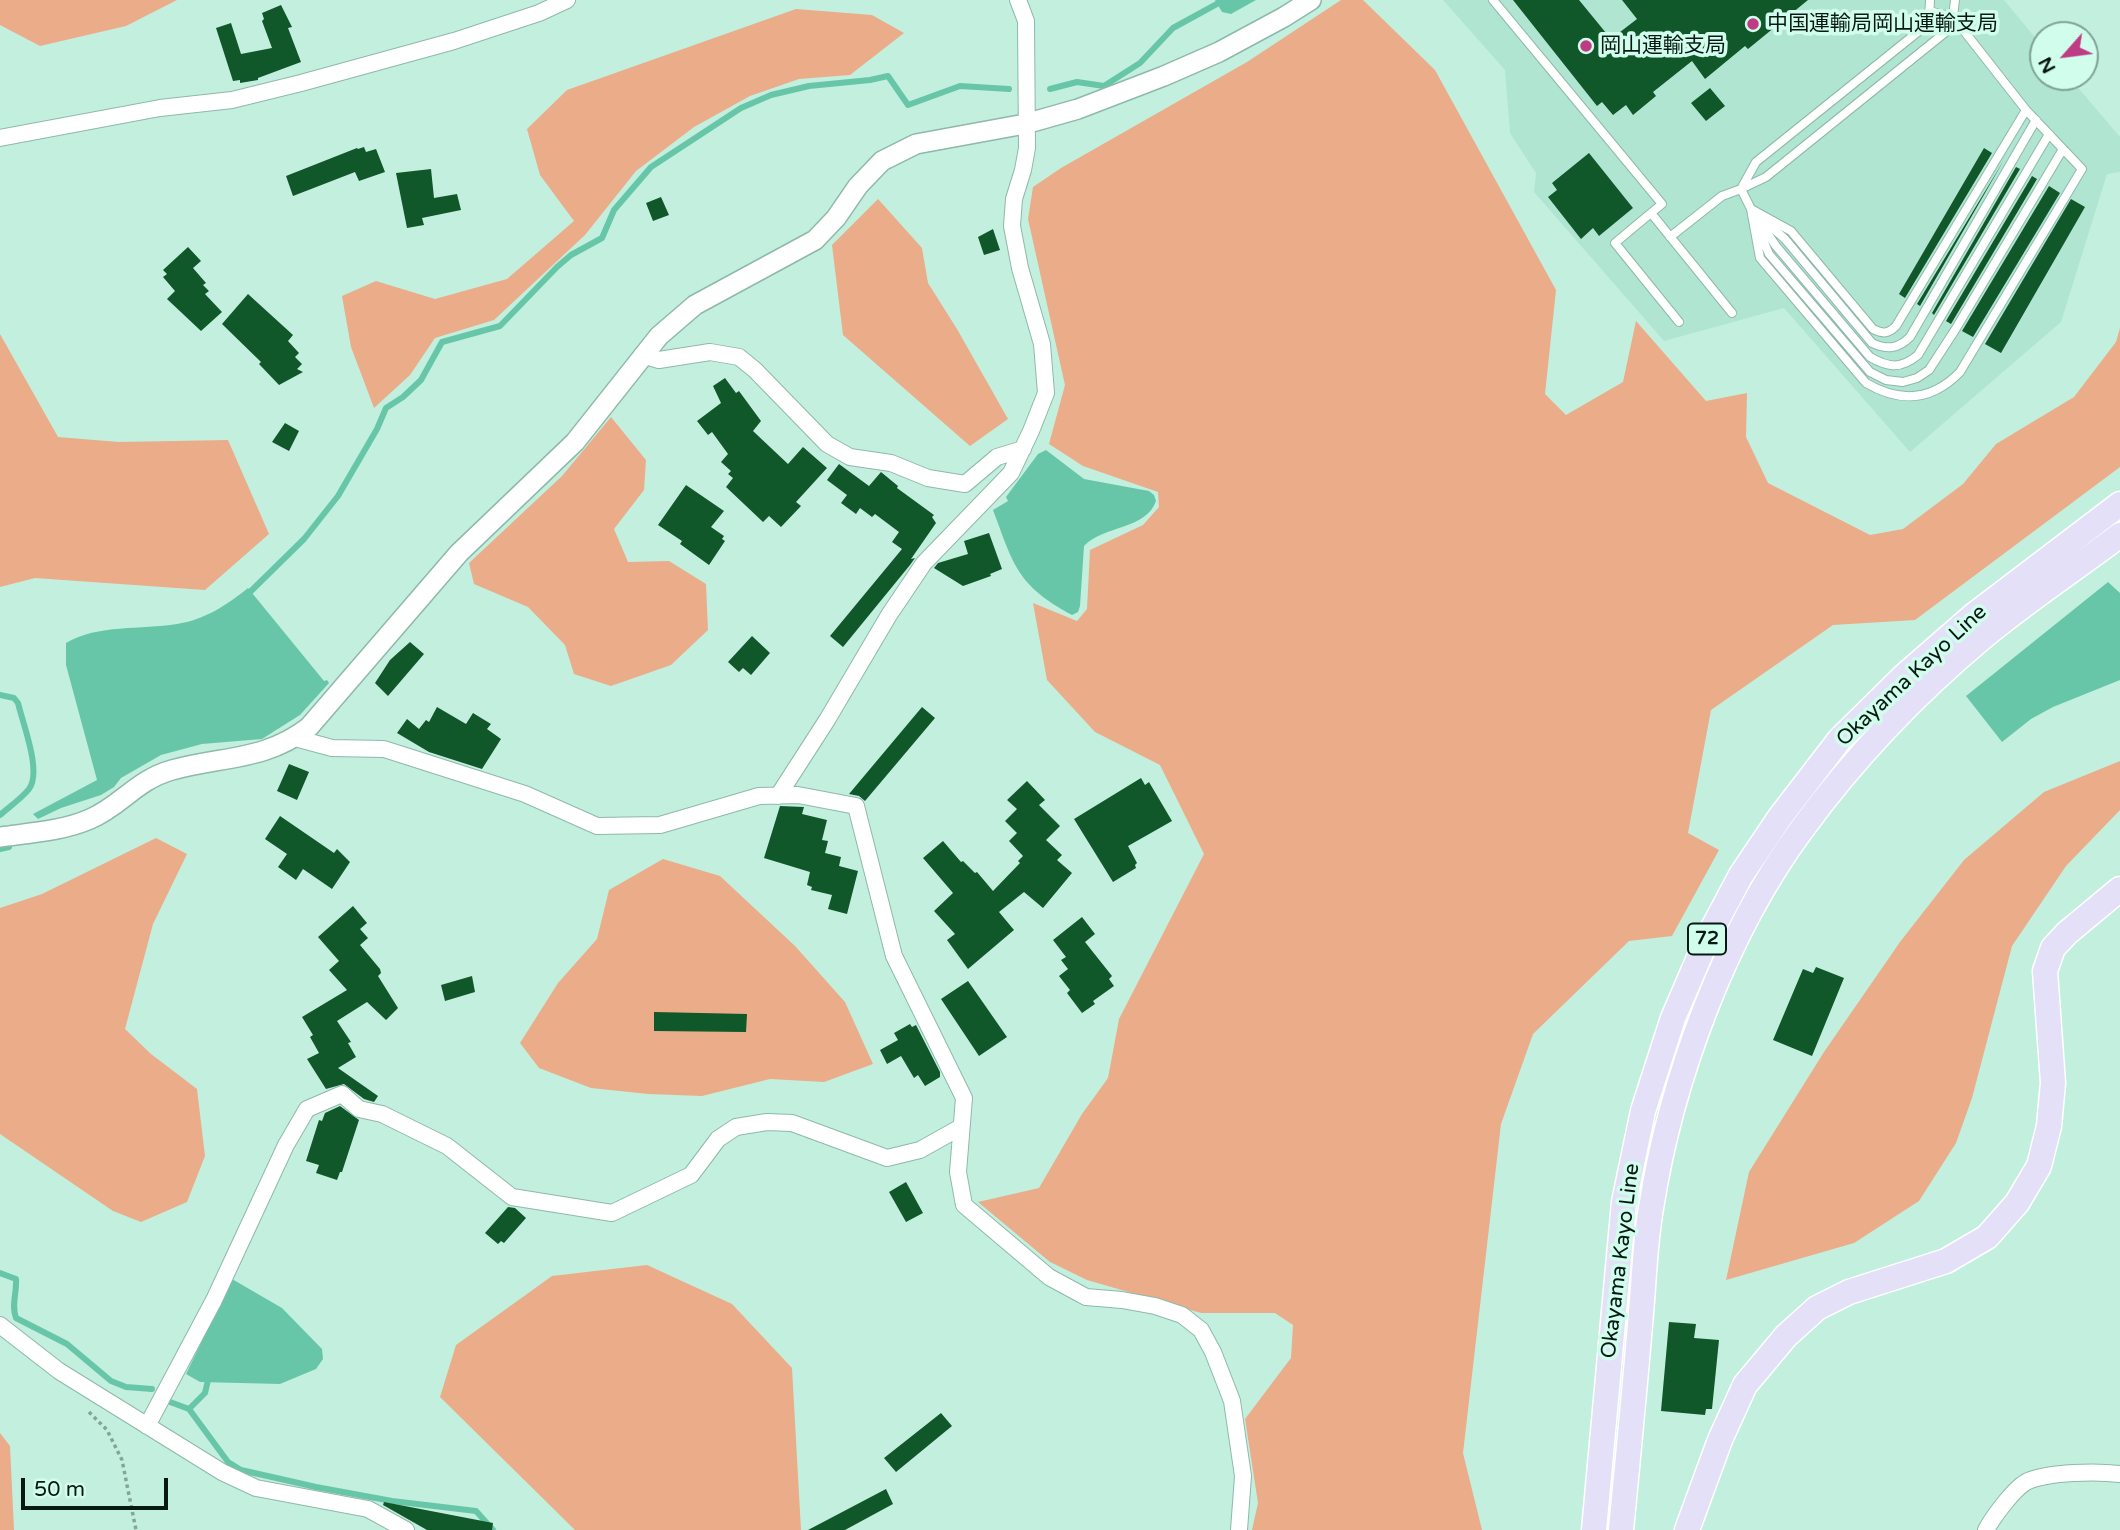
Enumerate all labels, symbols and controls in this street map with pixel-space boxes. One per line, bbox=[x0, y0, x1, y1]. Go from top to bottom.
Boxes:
place label: 中国運輸局岡山運輸支局 bbox=[1767, 11, 1998, 37]
marker: 中国運輸局岡山運輸支局 bbox=[1745, 16, 1761, 32]
north arrow bbox=[2029, 21, 2099, 91]
place label: 岡山運輸支局 bbox=[1600, 33, 1726, 59]
marker: 岡山運輸支局 bbox=[1578, 38, 1594, 54]
text: N bbox=[2034, 53, 2061, 77]
street label: Okayama Kayo Line bbox=[1832, 600, 1992, 752]
road number: 72 bbox=[1688, 923, 1726, 954]
street label: Okayama Kayo Line bbox=[1597, 1162, 1645, 1360]
scale bar bbox=[24, 1464, 172, 1508]
text: 50 m bbox=[34, 1477, 85, 1502]

